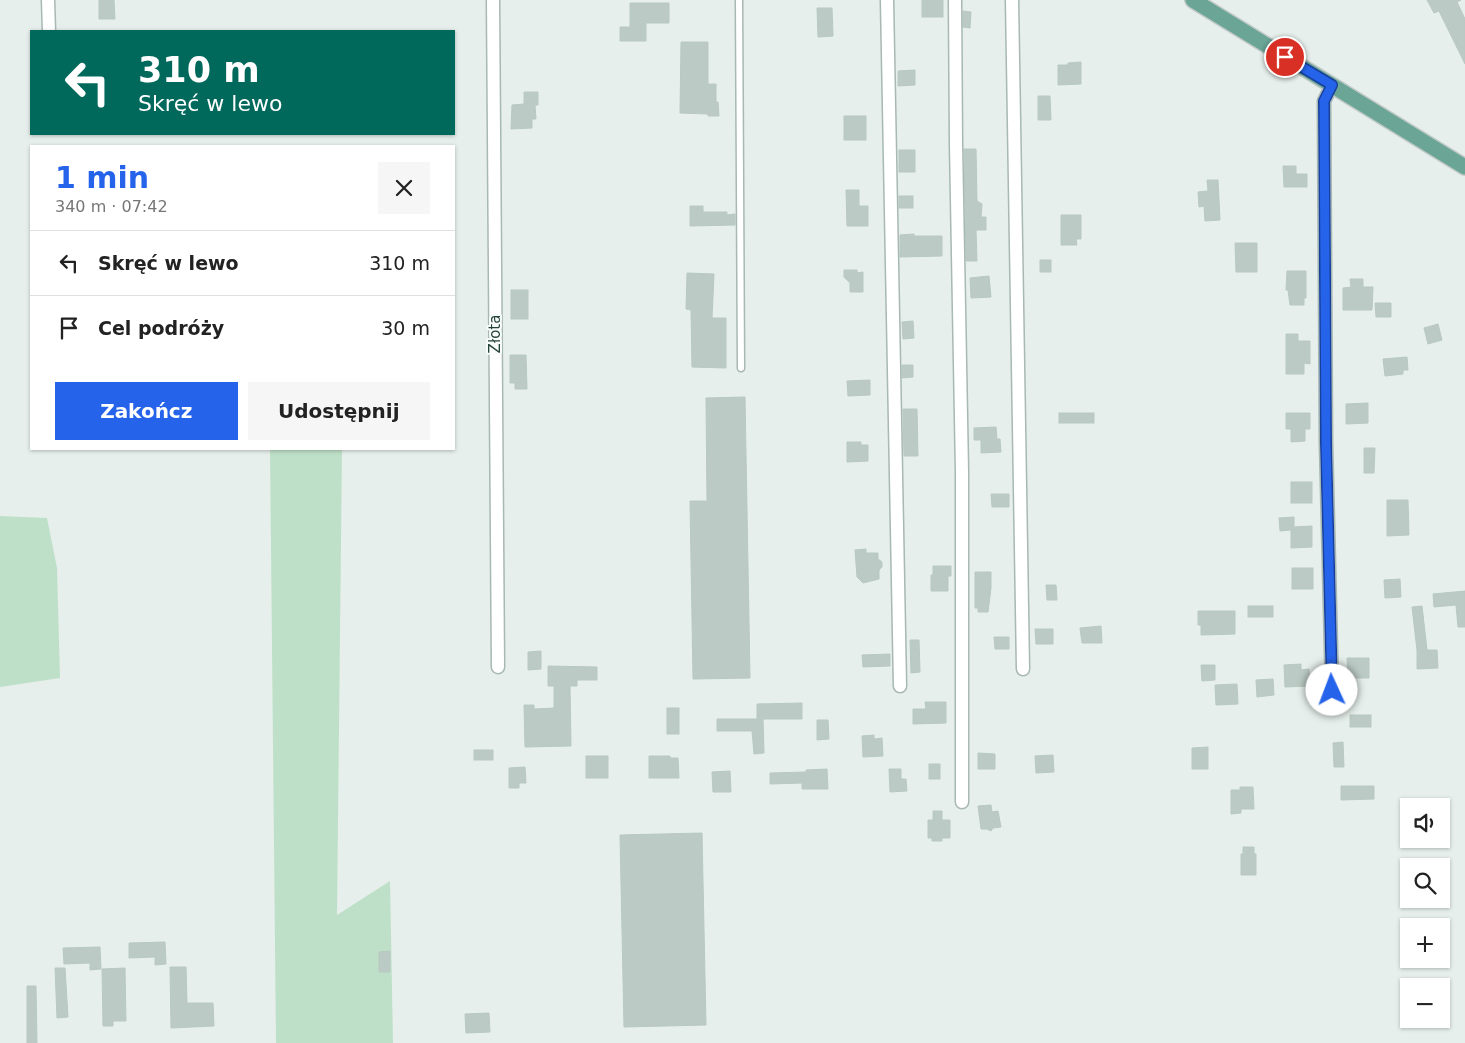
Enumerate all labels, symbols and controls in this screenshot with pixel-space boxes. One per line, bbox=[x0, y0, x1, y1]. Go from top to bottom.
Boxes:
pin bbox=[1264, 36, 1306, 78]
icon: arrive bbox=[1271, 43, 1299, 71]
icon: left bbox=[55, 50, 120, 115]
text: 310 m bbox=[138, 50, 260, 90]
text: Skręć w lewo bbox=[138, 91, 282, 116]
text: 1 min bbox=[55, 160, 149, 195]
button: close bbox=[378, 162, 430, 214]
text: 340 m · 07:42 bbox=[55, 197, 168, 216]
icon: left bbox=[55, 249, 83, 277]
text: Skręć w lewo bbox=[98, 252, 239, 274]
text: 310 m bbox=[369, 252, 430, 274]
icon: arrive bbox=[55, 314, 83, 342]
street label: Złota bbox=[486, 315, 504, 353]
text: Cel podróży bbox=[98, 317, 224, 339]
text: 30 m bbox=[381, 317, 430, 339]
button: Zakończ bbox=[55, 382, 238, 440]
button: Udostępnij bbox=[248, 382, 430, 440]
position arrow bbox=[1305, 663, 1357, 715]
map controls bbox=[1400, 798, 1450, 1028]
button: sound bbox=[1400, 798, 1450, 848]
button: search bbox=[1400, 858, 1450, 908]
button: + bbox=[1400, 918, 1450, 968]
button: − bbox=[1400, 978, 1450, 1028]

